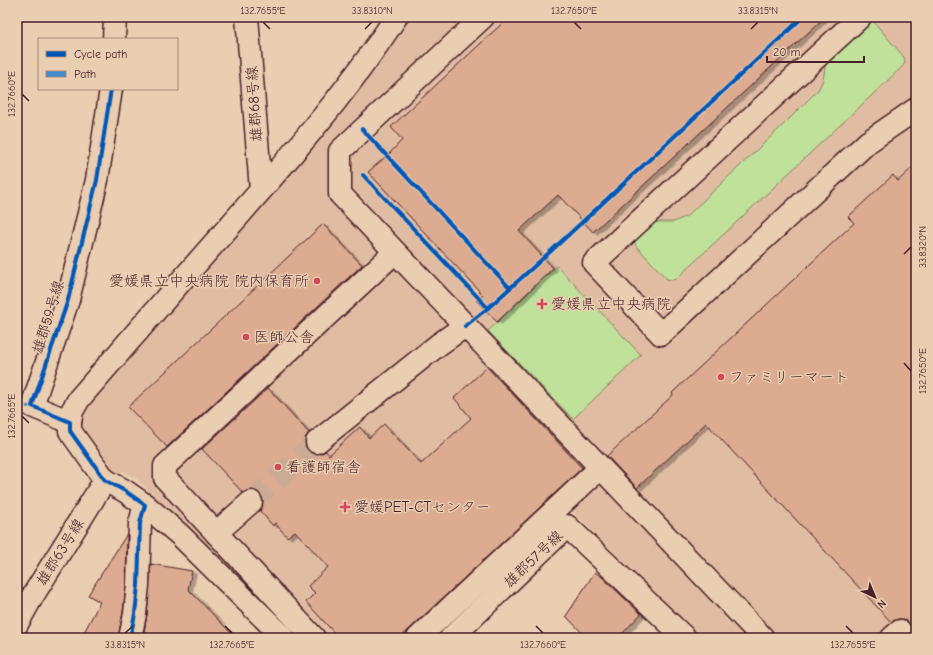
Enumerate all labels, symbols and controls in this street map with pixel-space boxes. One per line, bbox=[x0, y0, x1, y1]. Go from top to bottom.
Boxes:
text: 132.7655°E bbox=[240, 5, 286, 17]
text: 33.8310°N bbox=[352, 5, 392, 17]
text: 132.7650°E bbox=[551, 5, 597, 17]
text: 33.8315°N bbox=[738, 5, 778, 17]
legend bbox=[38, 38, 178, 90]
scale bar bbox=[767, 38, 864, 64]
text: 20 m bbox=[773, 45, 801, 59]
text: Cycle path bbox=[74, 47, 127, 61]
street label: 雄郡68号線 bbox=[242, 66, 266, 142]
text: Path bbox=[74, 67, 96, 81]
text: 132.7660°E bbox=[6, 71, 18, 117]
text: 33.8320°N bbox=[917, 226, 929, 268]
place label: 愛媛県立中央病院 院内保育所 bbox=[109, 272, 309, 290]
marker: 愛媛県立中央病院 院内保育所 bbox=[312, 276, 322, 286]
street label: 雄郡59号線 bbox=[28, 278, 68, 356]
place label: 愛媛県立中央病院 bbox=[551, 295, 671, 313]
marker: 愛媛県立中央病院 bbox=[536, 298, 548, 310]
place label: 医師公舎 bbox=[254, 328, 314, 346]
marker: 医師公舎 bbox=[241, 332, 251, 342]
text: 132.7650°E bbox=[917, 348, 929, 394]
place label: ファミリーマート bbox=[729, 368, 849, 386]
marker: ファミリーマート bbox=[716, 372, 726, 382]
text: 132.7665°E bbox=[6, 393, 18, 439]
place label: 看護師宿舎 bbox=[286, 458, 361, 476]
marker: 看護師宿舎 bbox=[273, 462, 283, 472]
place label: 愛媛PET-CTセンター bbox=[354, 498, 491, 516]
marker: 愛媛PET-CTセンター bbox=[339, 501, 351, 513]
street label: 雄郡63号線 bbox=[32, 515, 88, 589]
street label: 雄郡57号線 bbox=[500, 526, 566, 592]
north arrow bbox=[855, 577, 895, 617]
text: N bbox=[874, 597, 889, 611]
text: 33.8315°N bbox=[105, 639, 145, 651]
text: 132.7665°E bbox=[209, 639, 255, 651]
text: 132.7660°E bbox=[520, 639, 566, 651]
text: 132.7655°E bbox=[830, 639, 876, 651]

